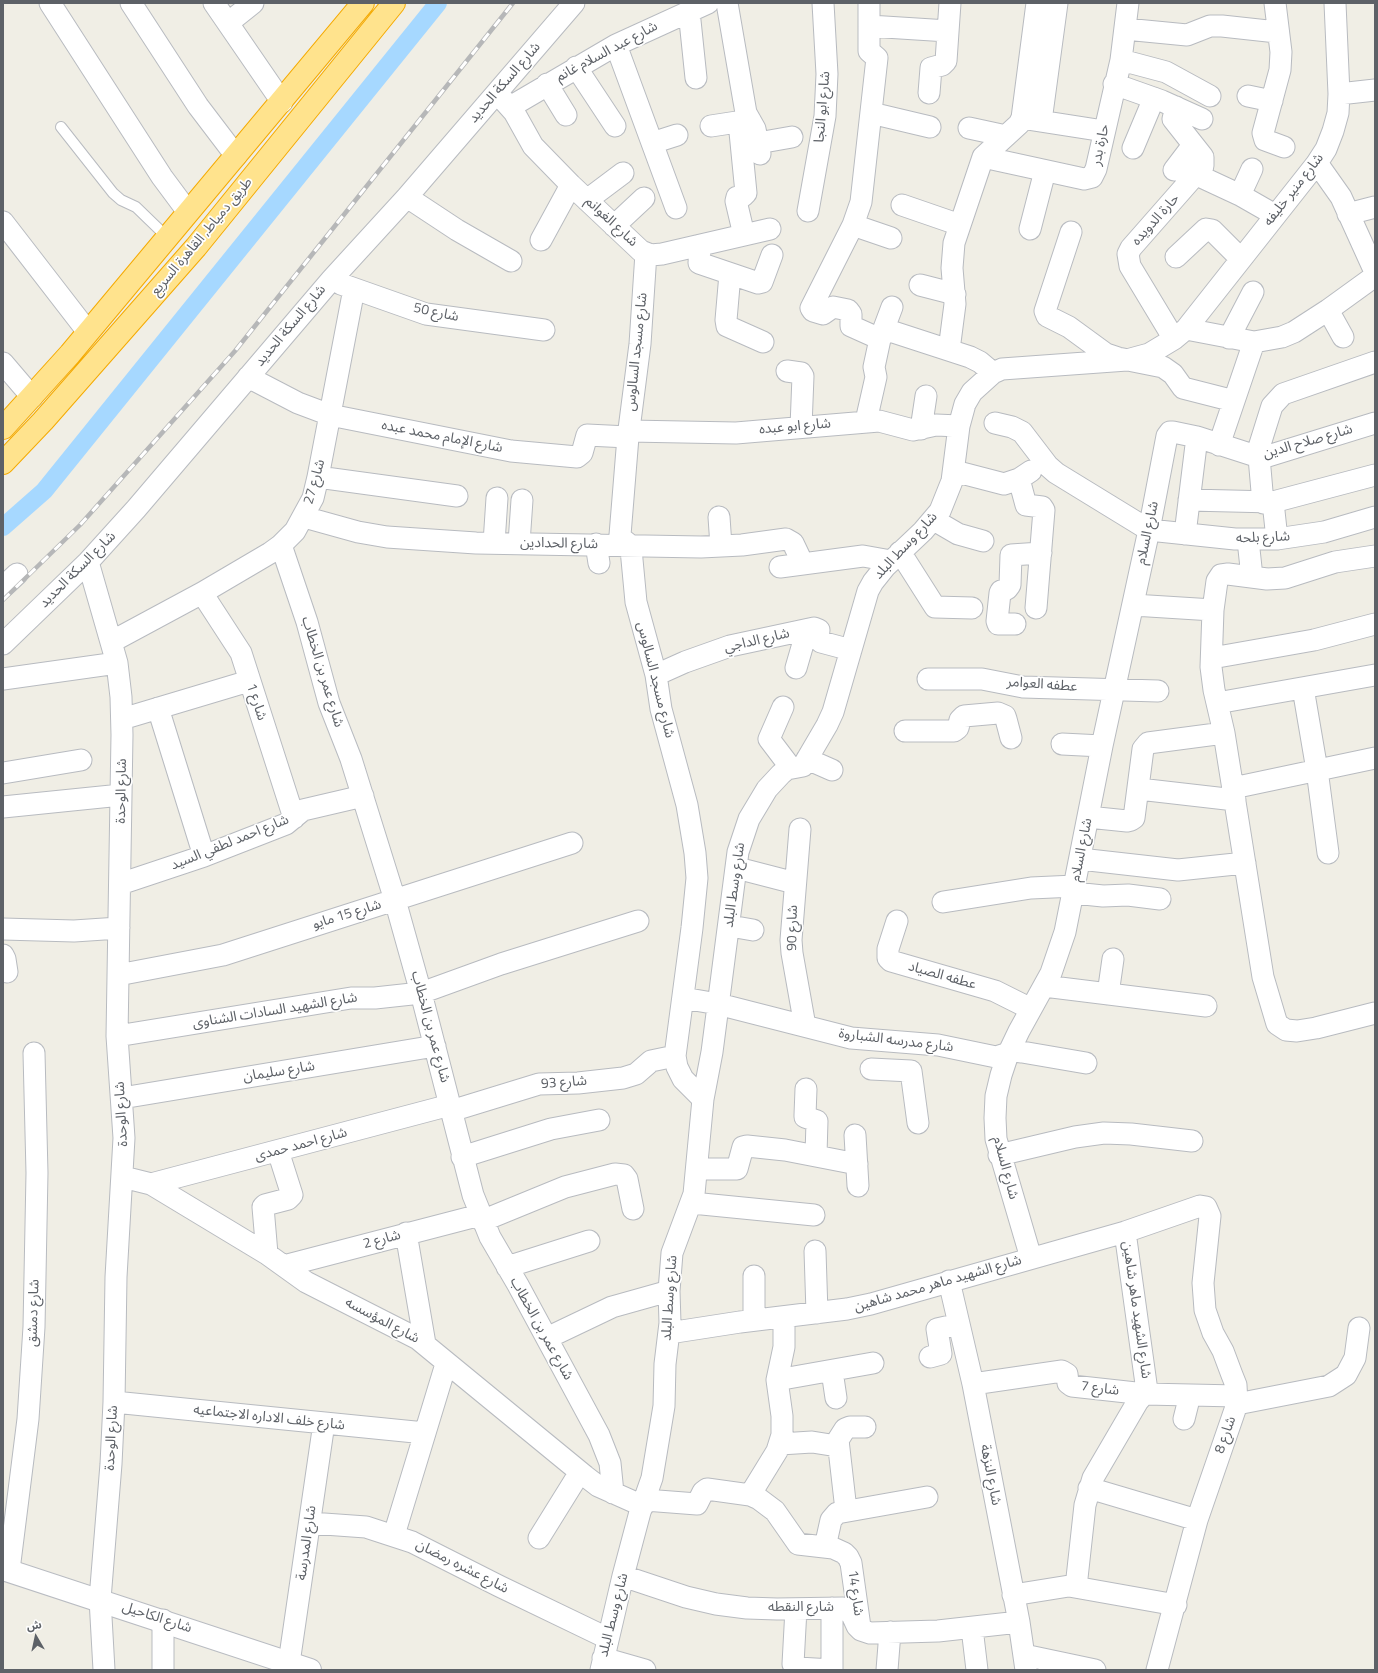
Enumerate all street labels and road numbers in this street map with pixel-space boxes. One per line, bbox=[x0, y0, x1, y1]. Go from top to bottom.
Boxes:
street label: شارع عبد السلام غانم bbox=[553, 18, 661, 86]
street label: شارع السكة الحديد bbox=[465, 39, 545, 127]
street label: شارع ابو النجا bbox=[811, 70, 835, 144]
street label: حارة بدر bbox=[1088, 123, 1114, 167]
street label: شارع منير خليفه bbox=[1260, 150, 1328, 230]
street label: طريق دمياط, القاهرة السريع bbox=[148, 174, 256, 300]
street label: حارة الدويده bbox=[1128, 191, 1184, 249]
street label: شارع الغوانم bbox=[581, 193, 641, 251]
street label: شارع السكة الحديد bbox=[252, 282, 330, 370]
street label: شارع مسجد السالوس bbox=[622, 292, 652, 412]
street label: شارع 50 bbox=[412, 300, 460, 326]
street label: شارع ابو عبده bbox=[758, 415, 832, 439]
street label: شارع الإمام محمد عبده bbox=[380, 417, 504, 457]
street label: شارع صلاح الدين bbox=[1261, 421, 1355, 463]
street label: شارع 27 bbox=[301, 458, 329, 506]
street label: شارع السلام bbox=[1133, 500, 1163, 566]
street label: شارع وسط البلد bbox=[871, 509, 941, 583]
street label: شارع السكة الحديد bbox=[36, 528, 120, 612]
street label: شارع بلحه bbox=[1236, 529, 1290, 547]
street label: شارع الحدادين bbox=[520, 535, 598, 553]
street label: شارع عمر بن الخطاب bbox=[297, 615, 347, 729]
street label: شارع مسجد السالوس bbox=[632, 620, 678, 740]
street label: شارع الداجي bbox=[723, 625, 791, 657]
street label: عطفه العوامر bbox=[1006, 674, 1078, 696]
street label: شارع 1 bbox=[242, 681, 270, 723]
street label: شارع الوحدة bbox=[113, 758, 131, 824]
street label: شارع احمد لطفي السيد bbox=[168, 812, 292, 874]
street label: شارع السلام bbox=[1068, 817, 1096, 883]
street label: شارع وسط البلد bbox=[721, 841, 749, 929]
street label: شارع 15 مايو bbox=[310, 897, 384, 933]
street label: شارع 90 bbox=[784, 905, 802, 951]
street label: عطفه الصياد bbox=[906, 958, 978, 994]
street label: شارع عمر بن الخطاب bbox=[407, 969, 453, 1085]
street label: شارع الشهيد السادات الشناوى bbox=[191, 990, 359, 1032]
street label: شارع مدرسه الشباروة bbox=[838, 1026, 954, 1056]
street label: شارع سليمان bbox=[242, 1058, 316, 1086]
street label: شارع 93 bbox=[540, 1073, 588, 1093]
street label: شارع الوحدة bbox=[112, 1081, 132, 1147]
street label: شارع احمد حمدى bbox=[253, 1125, 349, 1165]
street label: شارع السلام bbox=[989, 1135, 1021, 1201]
street label: شارع 2 bbox=[361, 1227, 403, 1253]
street label: شارع الشهيد ماهر شاهين bbox=[1118, 1240, 1154, 1380]
street label: شارع الشهيد ماهر محمد شاهين bbox=[852, 1252, 1024, 1316]
street label: شارع وسط البلد bbox=[659, 1255, 681, 1341]
street label: شارع عمر بن الخطاب bbox=[506, 1275, 576, 1383]
street label: شارع دمشق bbox=[24, 1279, 44, 1347]
street label: شارع المؤسسه bbox=[342, 1294, 422, 1348]
street label: شارع 7 bbox=[1080, 1378, 1120, 1400]
street label: شارع خلف الاداره الاجتماعيه bbox=[192, 1402, 346, 1434]
street label: شارع الوحدة bbox=[102, 1405, 122, 1471]
street label: شارع 8 bbox=[1212, 1414, 1240, 1456]
street label: شارع النزهة bbox=[976, 1443, 1004, 1507]
street label: شارع المدرسة bbox=[293, 1505, 321, 1581]
street label: شارع عشره رمضان bbox=[413, 1536, 511, 1598]
street label: شارع 14 bbox=[843, 1569, 867, 1617]
street label: شارع وسط البلد bbox=[595, 1571, 633, 1659]
street label: شارع الكاحيل bbox=[120, 1599, 194, 1637]
street label: شارع النقطه bbox=[768, 1600, 834, 1616]

